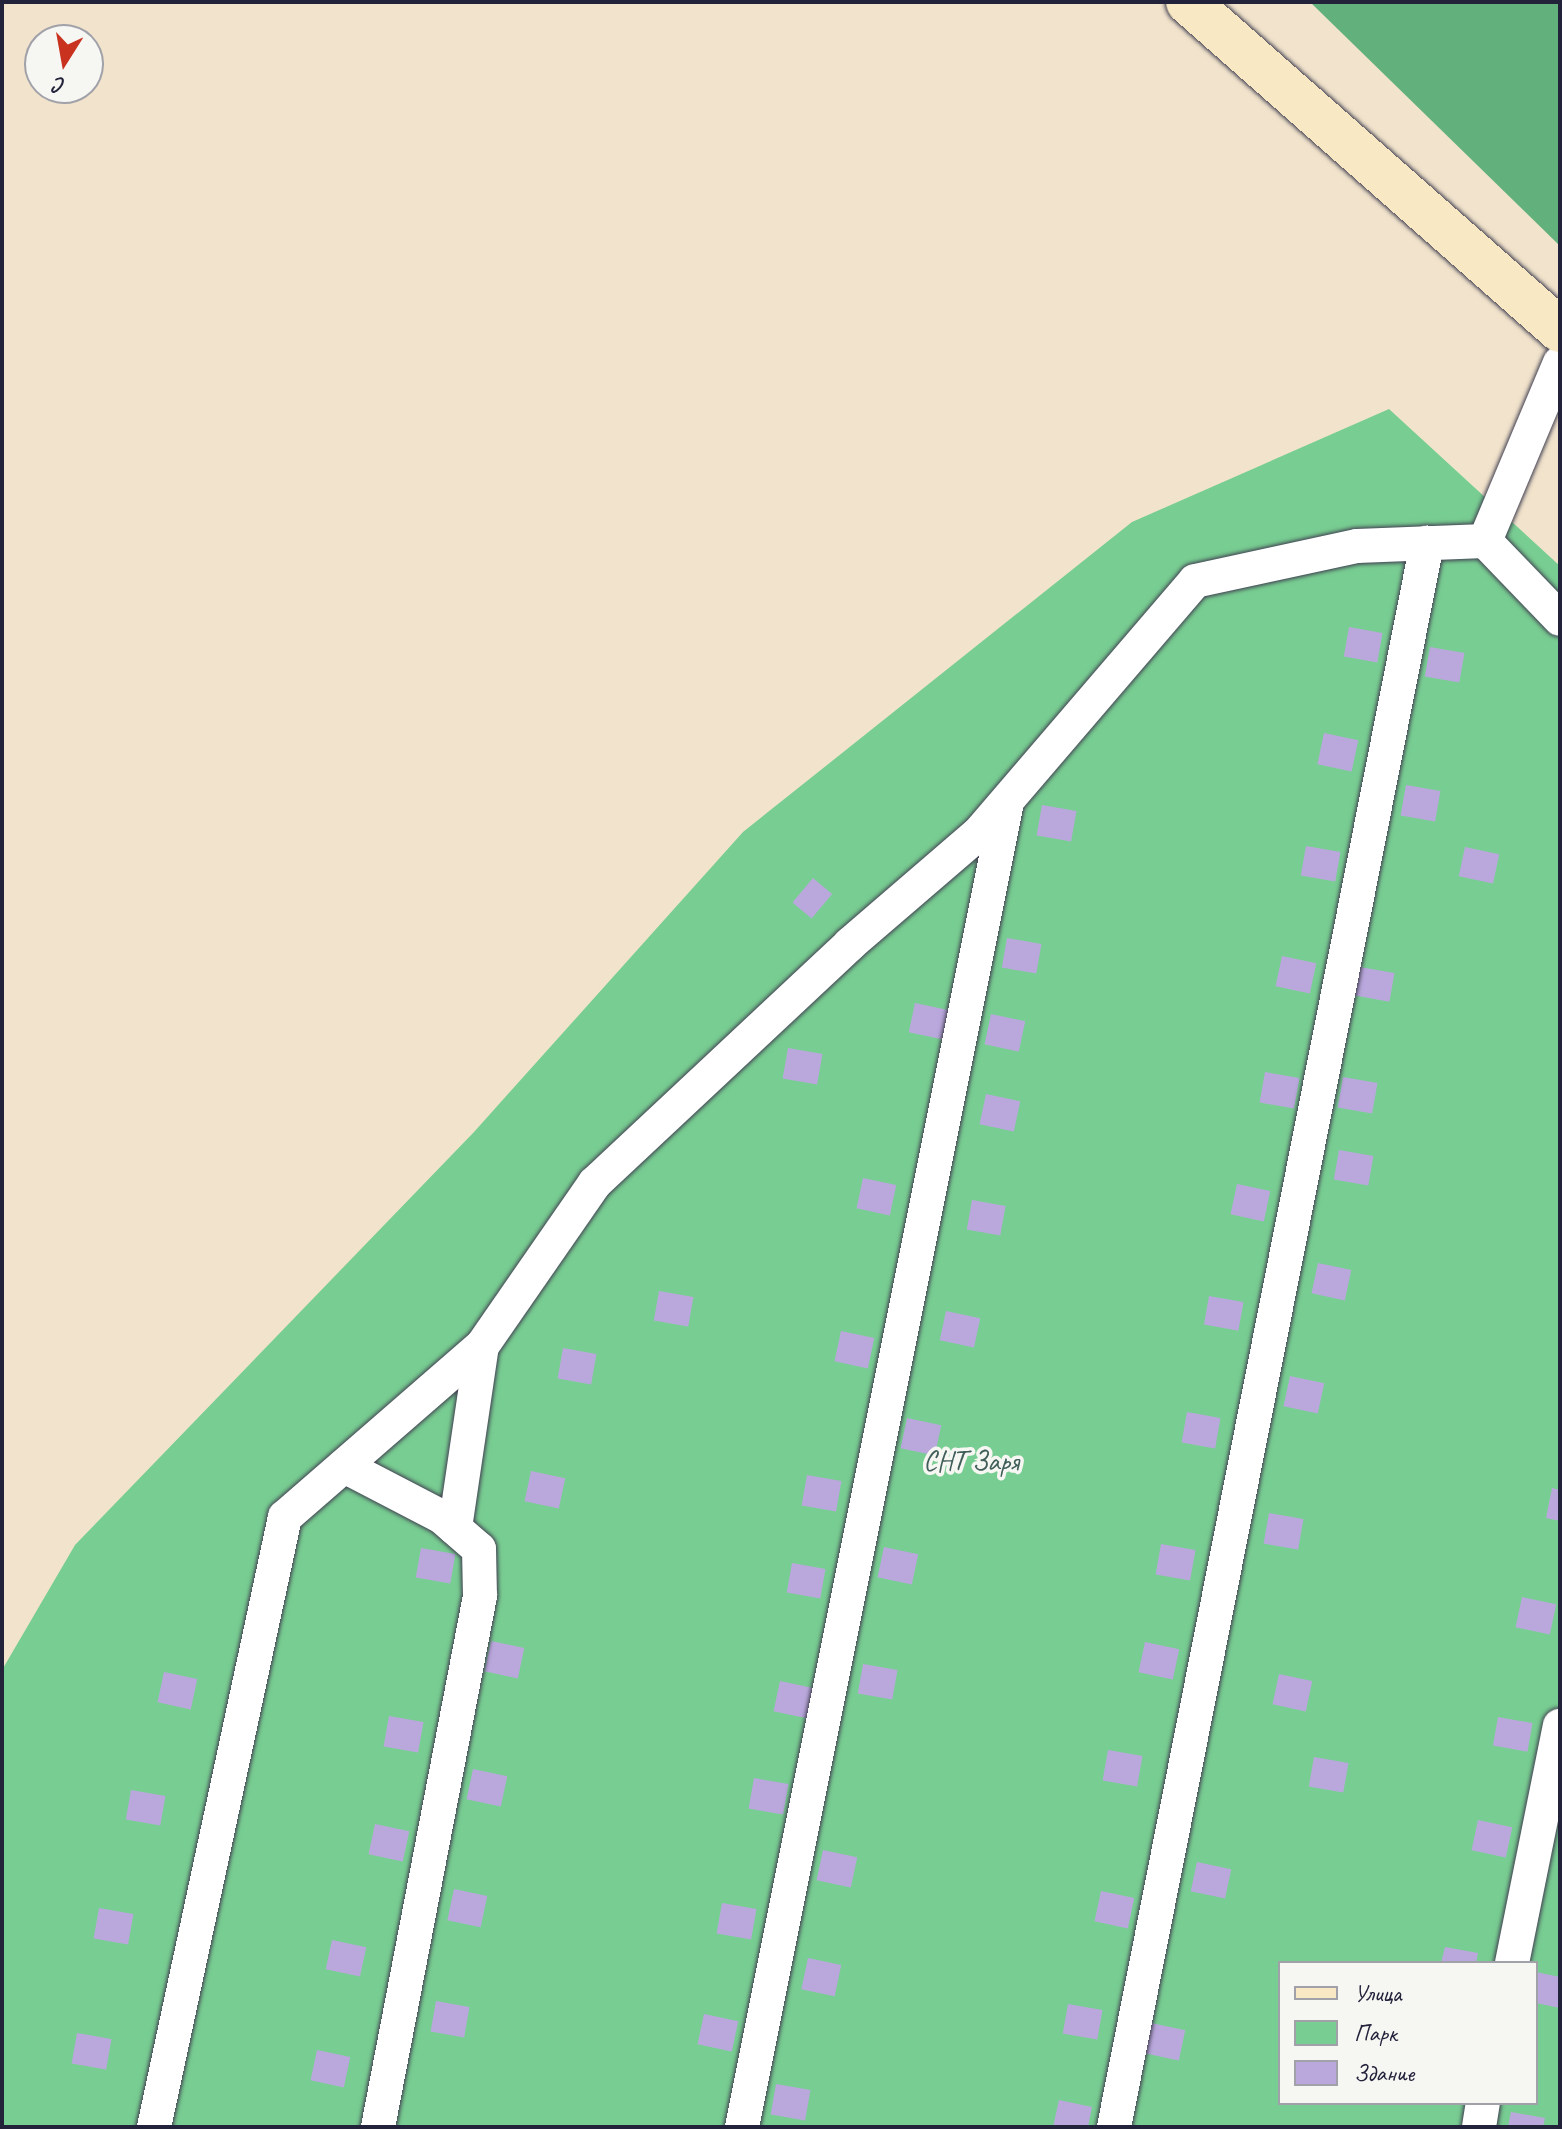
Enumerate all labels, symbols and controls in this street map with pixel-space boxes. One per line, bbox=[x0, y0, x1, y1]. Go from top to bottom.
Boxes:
north arrow bbox=[24, 24, 104, 104]
text: С bbox=[52, 71, 68, 100]
park label: СНТ Заря bbox=[923, 1444, 1019, 1478]
legend bbox=[1278, 1961, 1538, 2105]
text: Улица bbox=[1354, 1978, 1402, 2008]
text: Парк bbox=[1354, 2018, 1397, 2048]
text: Здание bbox=[1354, 2058, 1414, 2088]

